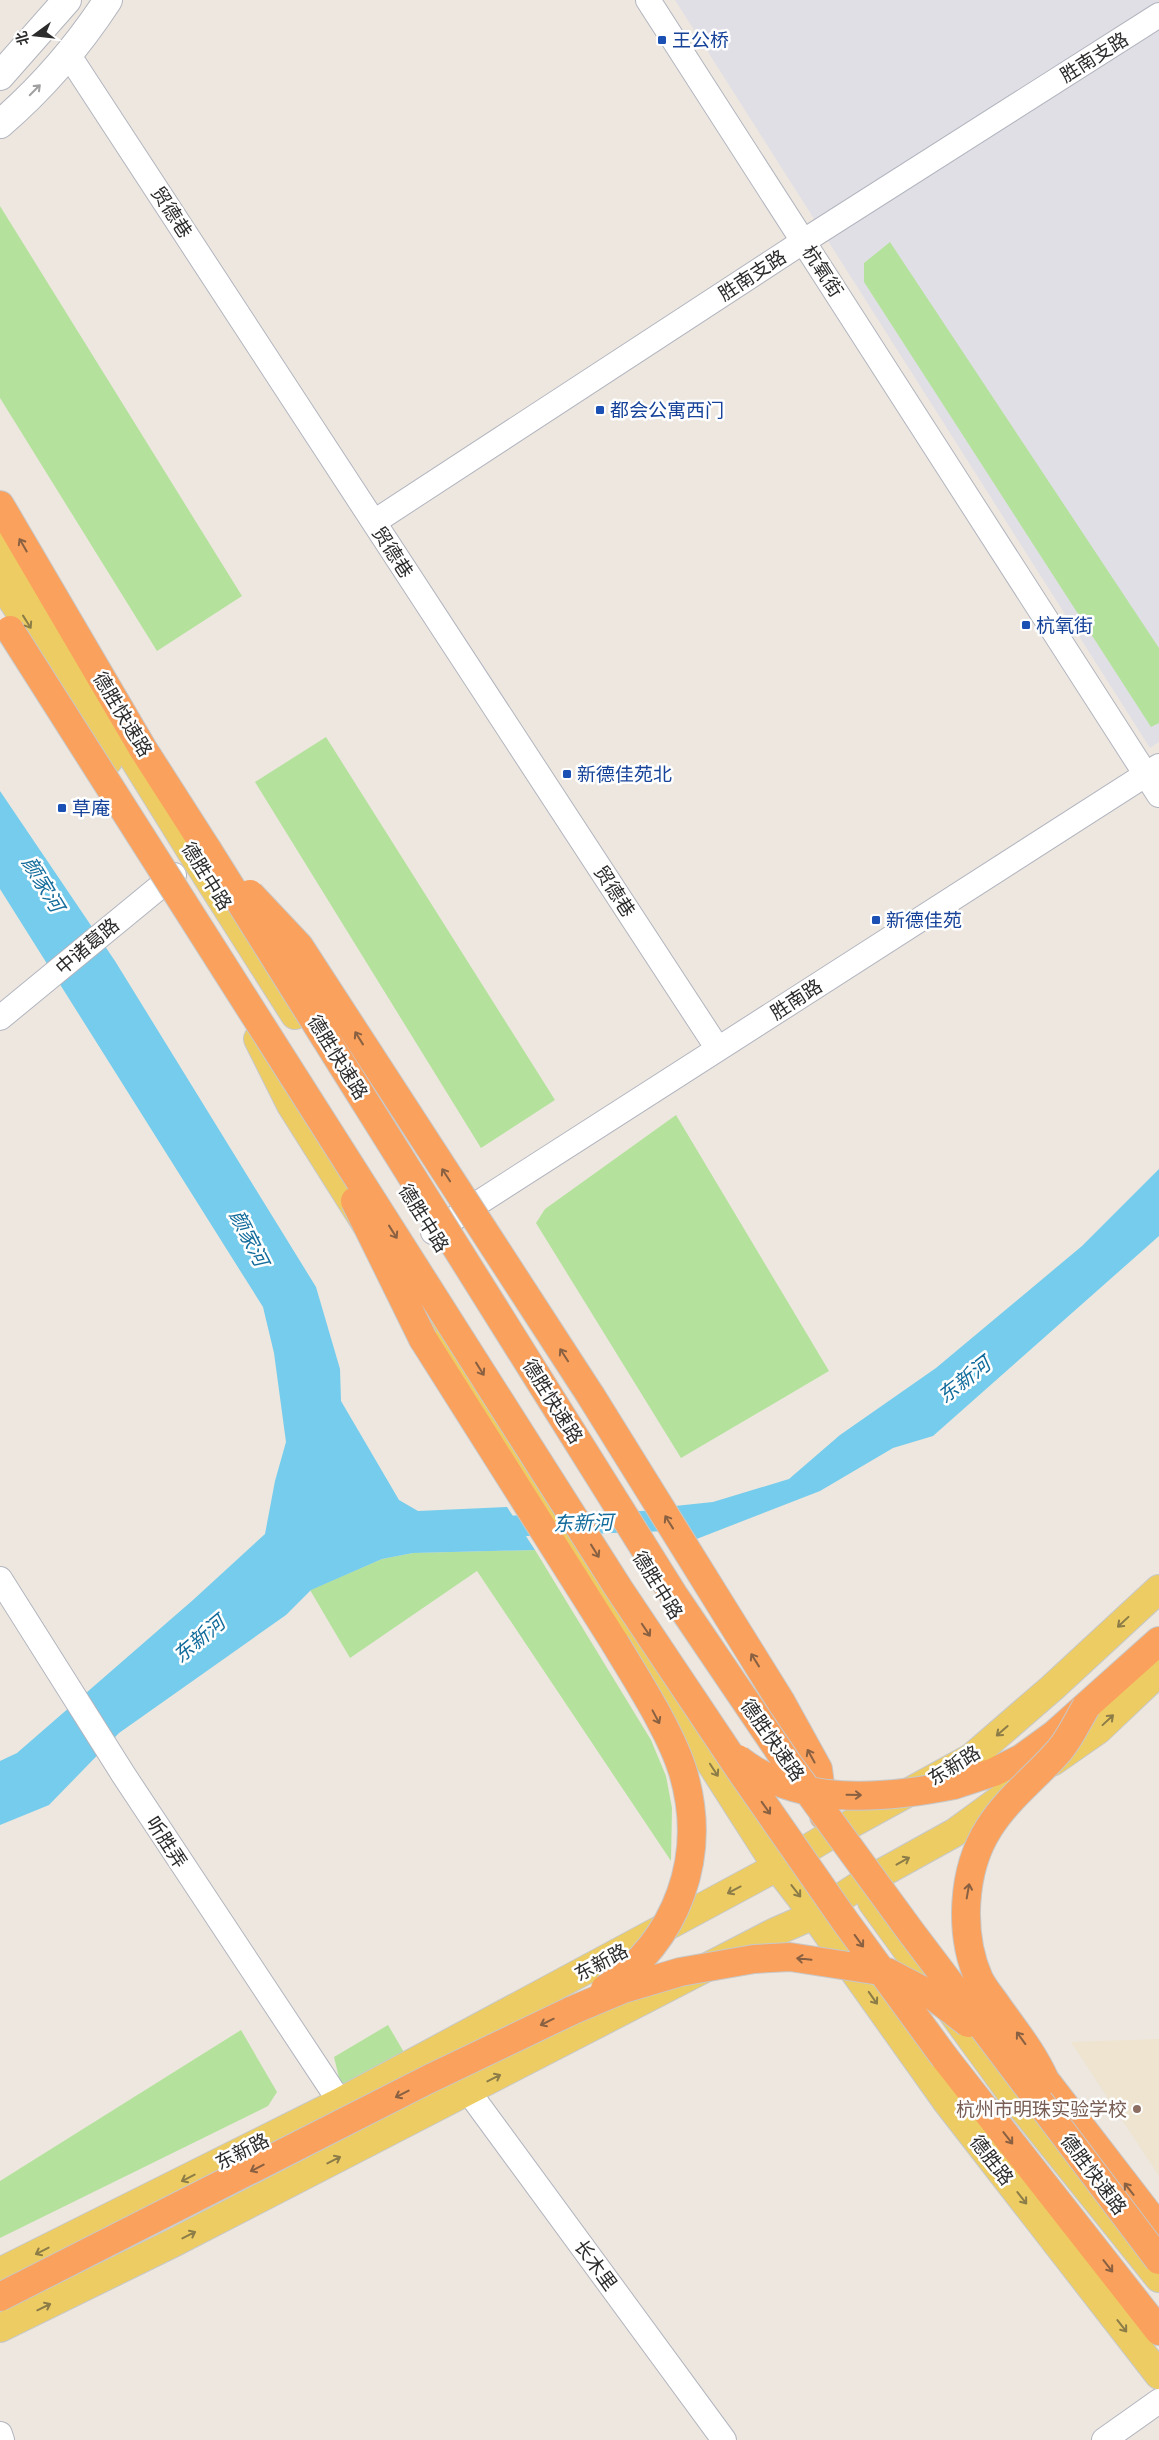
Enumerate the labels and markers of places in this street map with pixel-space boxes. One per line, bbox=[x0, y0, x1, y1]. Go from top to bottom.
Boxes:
place label: 王公桥 bbox=[672, 30, 729, 52]
marker: 王公桥 bbox=[656, 34, 668, 46]
place label: 都会公寓西门 bbox=[610, 400, 724, 422]
marker: 都会公寓西门 bbox=[594, 404, 606, 416]
place label: 杭氧街 bbox=[1036, 615, 1093, 637]
marker: 杭氧街 bbox=[1020, 619, 1032, 631]
place label: 新德佳苑北 bbox=[577, 764, 672, 786]
marker: 新德佳苑北 bbox=[561, 768, 573, 780]
place label: 草庵 bbox=[72, 798, 110, 820]
marker: 草庵 bbox=[56, 802, 68, 814]
place label: 新德佳苑 bbox=[886, 910, 962, 932]
marker: 新德佳苑 bbox=[870, 914, 882, 926]
place label: 杭州市明珠实验学校 bbox=[956, 2099, 1127, 2121]
marker: 杭州市明珠实验学校 bbox=[1131, 2103, 1143, 2115]

